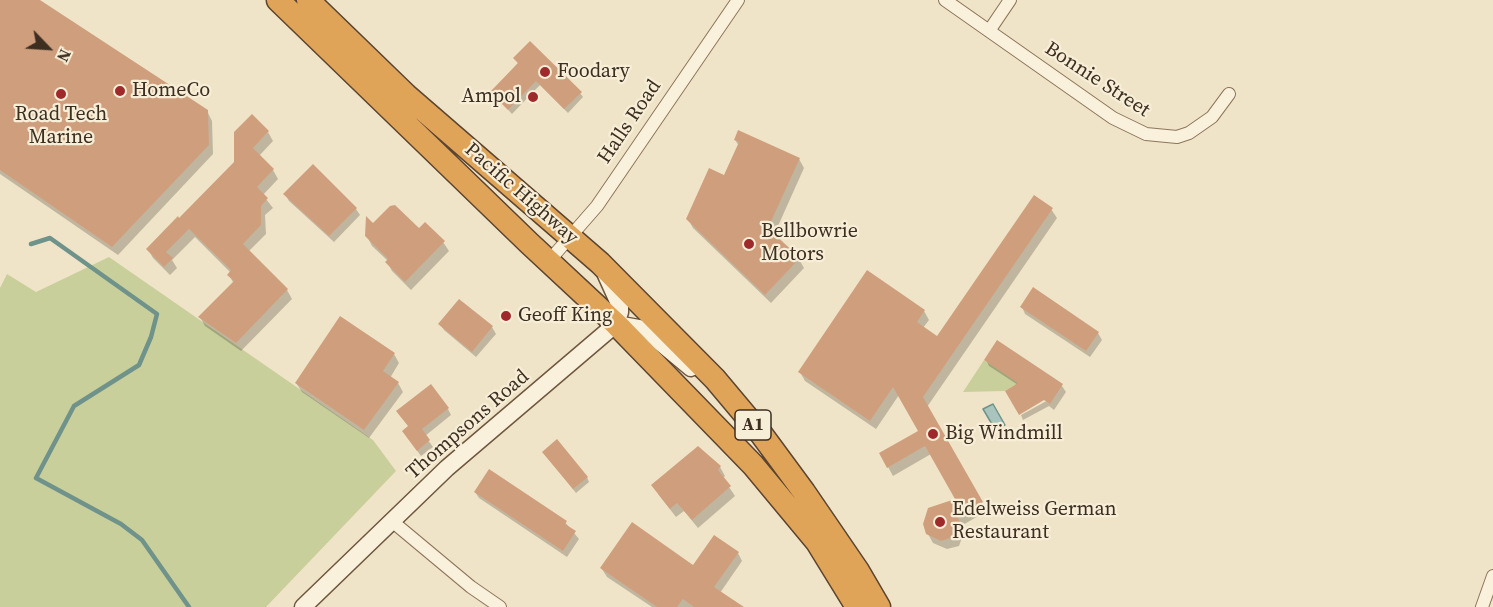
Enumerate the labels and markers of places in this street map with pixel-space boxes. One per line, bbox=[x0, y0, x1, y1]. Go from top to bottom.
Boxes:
place label: Foodary bbox=[557, 60, 630, 84]
marker: Foodary bbox=[538, 65, 552, 79]
place label: HomeCo bbox=[132, 79, 210, 103]
marker: HomeCo bbox=[113, 84, 127, 98]
place label: Ampol bbox=[462, 85, 521, 109]
marker: Road Tech Marine bbox=[54, 87, 68, 101]
marker: Ampol bbox=[526, 90, 540, 104]
place label: Road Tech Marine bbox=[15, 103, 107, 150]
place label: Bellbowrie Motors bbox=[761, 220, 858, 267]
marker: Bellbowrie Motors bbox=[742, 237, 756, 251]
place label: Geoff King bbox=[518, 304, 612, 328]
marker: Geoff King bbox=[499, 309, 513, 323]
place label: Big Windmill bbox=[945, 422, 1063, 446]
marker: Big Windmill bbox=[926, 427, 940, 441]
place label: Edelweiss German Restaurant bbox=[952, 498, 1117, 545]
marker: Edelweiss German Restaurant bbox=[933, 515, 947, 529]

